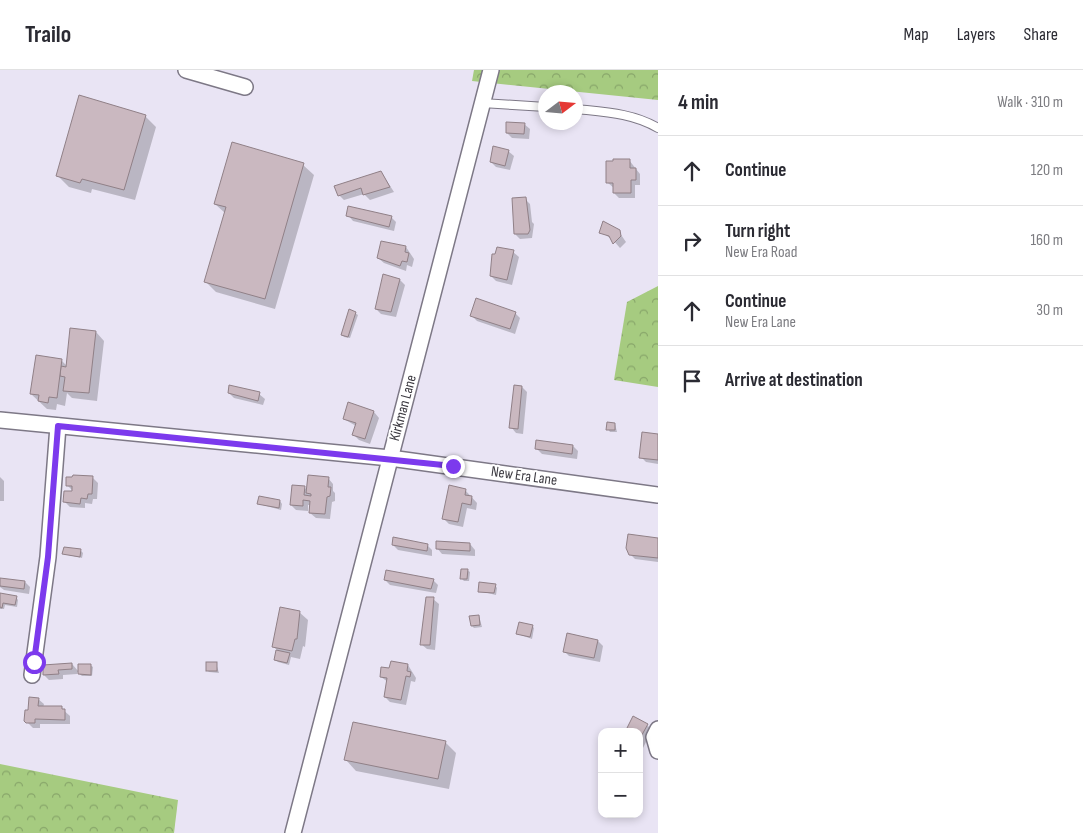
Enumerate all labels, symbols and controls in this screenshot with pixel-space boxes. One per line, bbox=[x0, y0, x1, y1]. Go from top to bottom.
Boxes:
text: Trailo bbox=[25, 20, 71, 49]
text: Map bbox=[904, 24, 929, 45]
text: Layers bbox=[957, 24, 996, 45]
text: Share bbox=[1024, 24, 1058, 45]
north arrow bbox=[538, 85, 583, 130]
text: 4 min bbox=[678, 90, 719, 115]
text: Walk · 310 m bbox=[997, 93, 1063, 112]
icon: ahead bbox=[678, 157, 706, 185]
text: Continue bbox=[725, 159, 786, 182]
text: 120 m bbox=[1031, 161, 1063, 180]
text: Turn right bbox=[725, 220, 790, 243]
icon: right bbox=[678, 227, 706, 255]
text: 160 m bbox=[1030, 231, 1063, 250]
text: New Era Road bbox=[725, 243, 797, 262]
text: Continue bbox=[725, 290, 786, 313]
icon: ahead bbox=[678, 297, 706, 325]
text: 30 m bbox=[1036, 301, 1063, 320]
text: New Era Lane bbox=[725, 313, 796, 332]
icon: arrive bbox=[678, 367, 706, 395]
text: Arrive at destination bbox=[725, 369, 863, 392]
street label: Kirkman Lane bbox=[385, 373, 421, 443]
route end bbox=[442, 455, 465, 478]
street label: New Era Lane bbox=[490, 462, 558, 490]
route start bbox=[23, 651, 46, 674]
map controls bbox=[598, 728, 643, 818]
button: + bbox=[598, 728, 643, 773]
button: − bbox=[598, 773, 643, 818]

